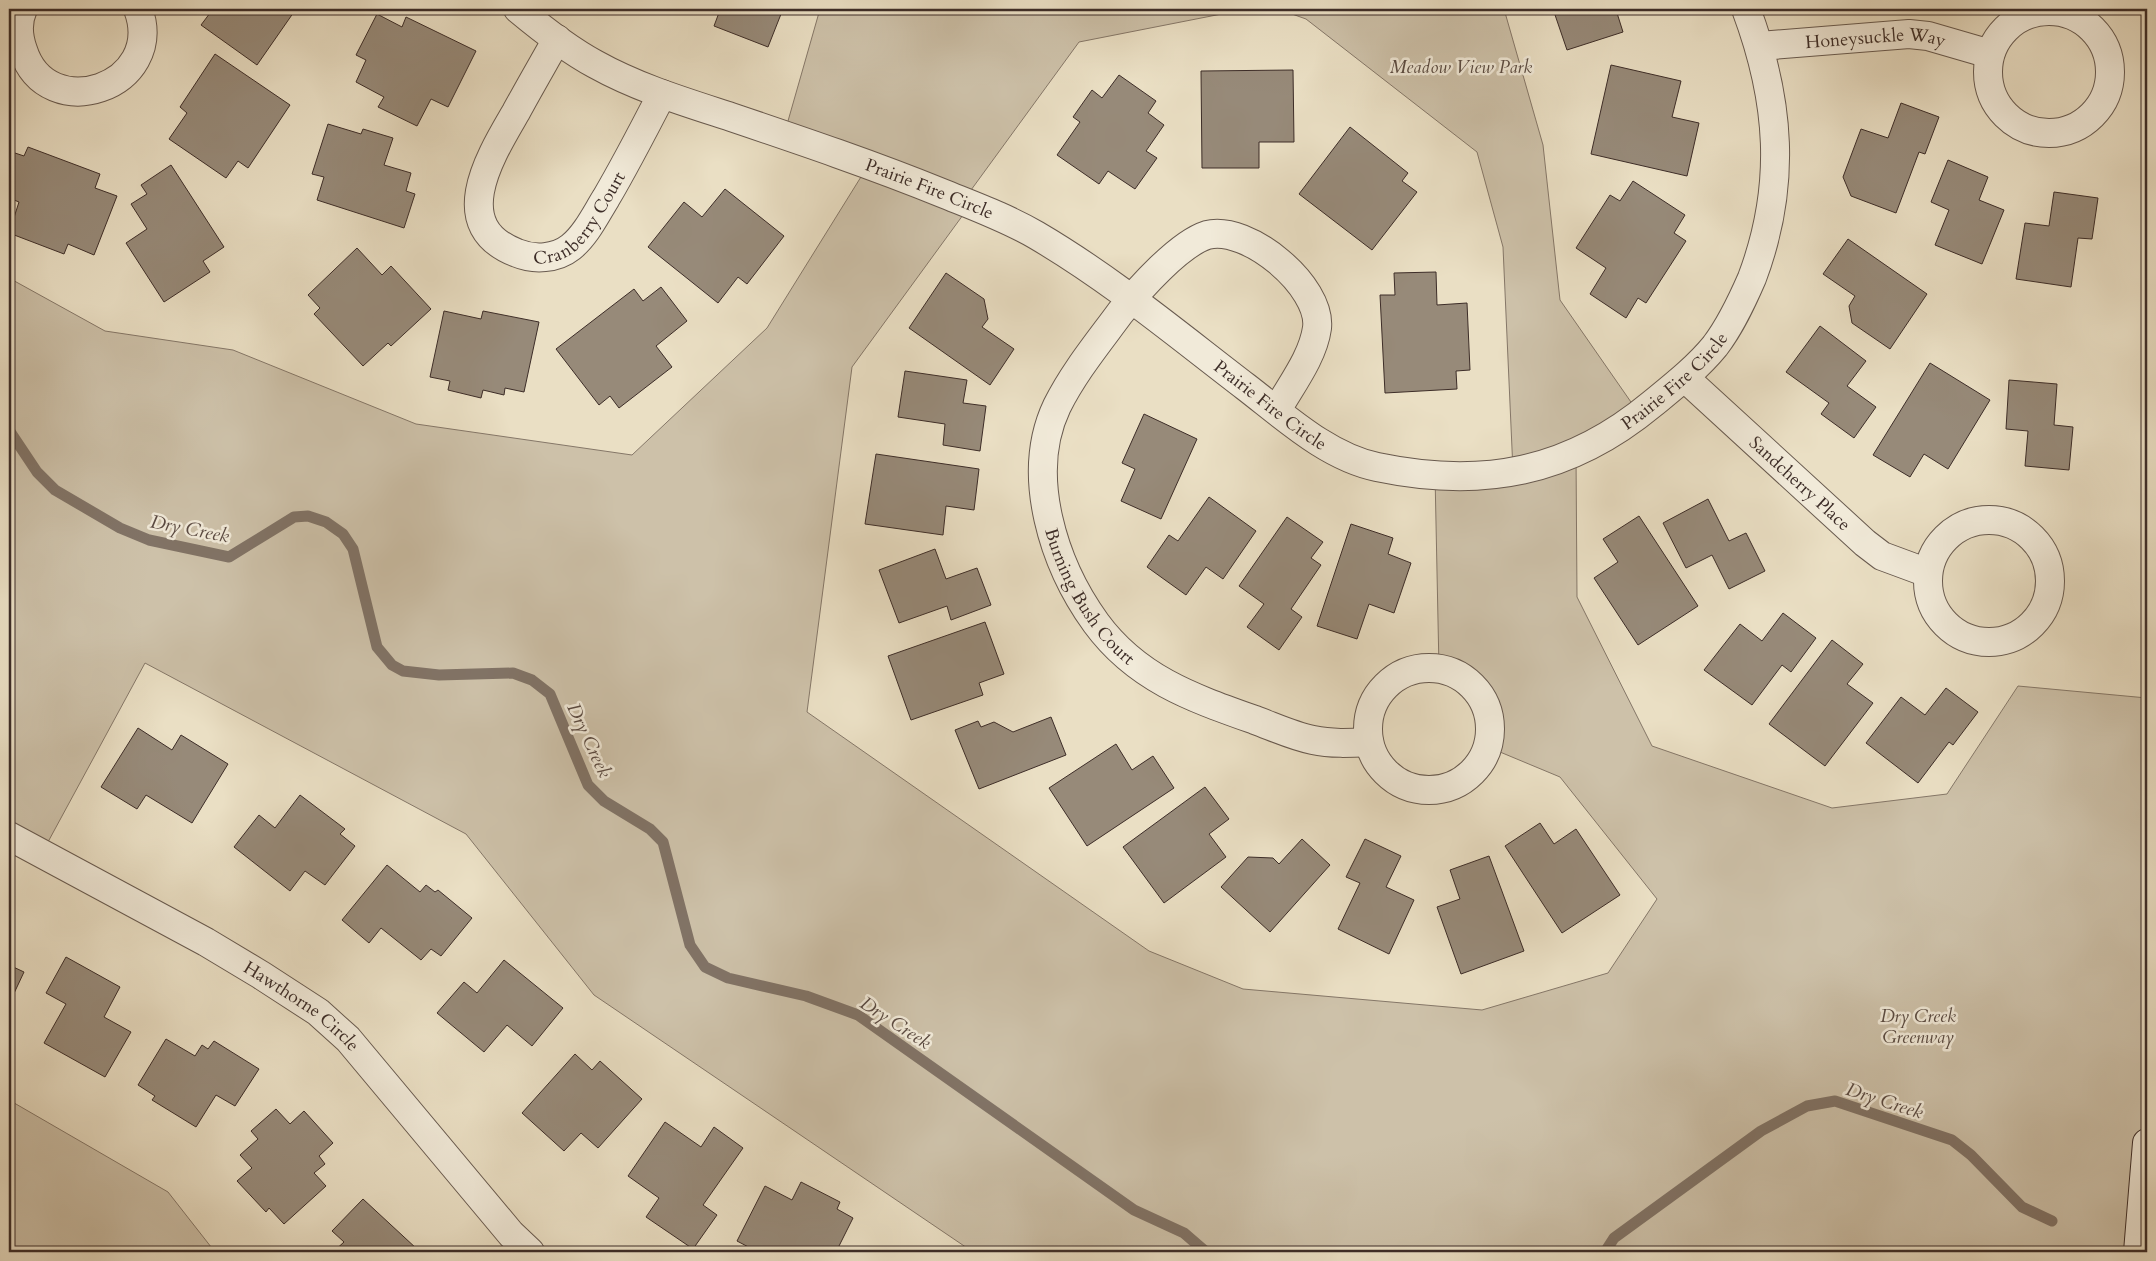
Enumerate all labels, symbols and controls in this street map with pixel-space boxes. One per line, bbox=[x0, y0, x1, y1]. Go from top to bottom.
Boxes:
street label: Honeysuckle Way bbox=[1804, 22, 1949, 55]
park label: Meadow View Park bbox=[1390, 55, 1532, 80]
street label: Prairie Fire Circle bbox=[862, 153, 997, 226]
street label: Cranberry Court bbox=[533, 167, 632, 270]
street label: Prairie Fire Circle bbox=[1616, 327, 1734, 436]
street label: Prairie Fire Circle bbox=[1208, 355, 1331, 457]
street label: Sandcherry Place bbox=[1743, 431, 1856, 537]
water label: Dry Creek bbox=[148, 509, 232, 549]
street label: Burning Bush Court bbox=[1038, 525, 1140, 671]
water label: Dry Creek bbox=[560, 699, 618, 783]
street label: Hawthorne Circle bbox=[239, 955, 365, 1057]
water label: Dry Creek bbox=[855, 990, 937, 1056]
park label: Dry Creek Greenway bbox=[1880, 1004, 1956, 1050]
water label: Dry Creek bbox=[1843, 1076, 1927, 1126]

